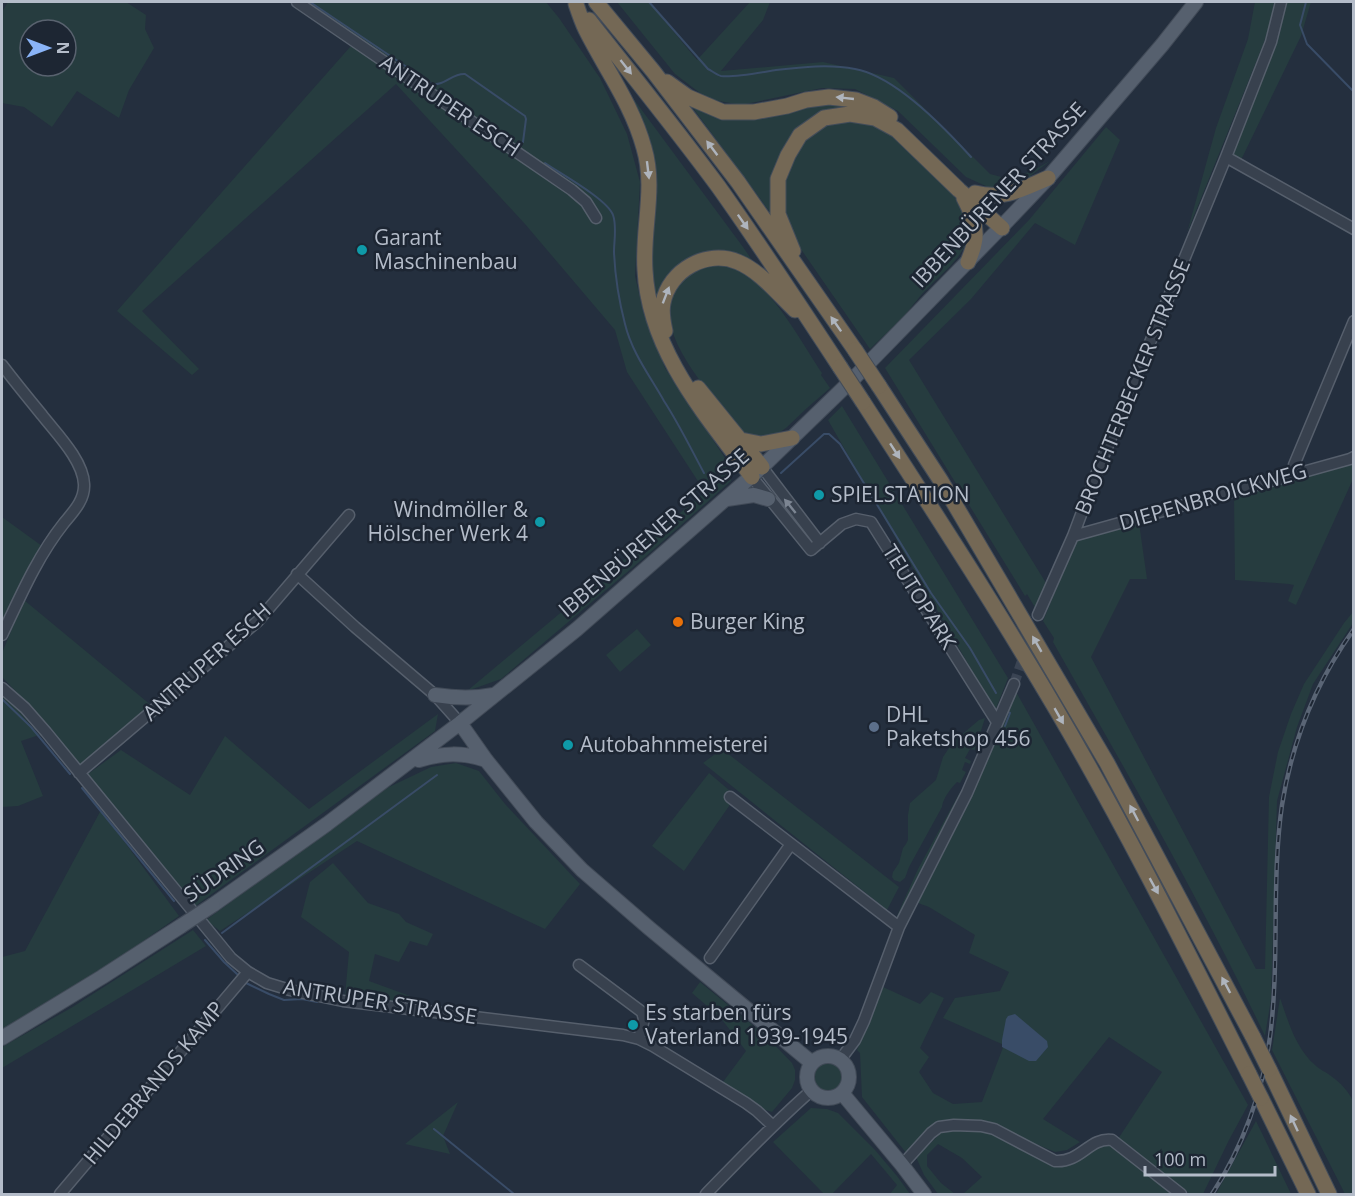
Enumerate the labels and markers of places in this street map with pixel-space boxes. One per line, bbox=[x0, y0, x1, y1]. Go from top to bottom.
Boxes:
place label: Garant Maschinenbau bbox=[374, 223, 518, 275]
marker: Garant Maschinenbau bbox=[355, 243, 369, 257]
place label: SPIELSTATION bbox=[831, 480, 970, 508]
marker: SPIELSTATION bbox=[812, 488, 826, 502]
place label: Windmöller & Hölscher Werk 4 bbox=[368, 495, 529, 547]
marker: Windmöller & Hölscher Werk 4 bbox=[533, 515, 547, 529]
place label: Burger King bbox=[690, 607, 805, 635]
marker: Burger King bbox=[671, 615, 685, 629]
place label: DHL Paketshop 456 bbox=[886, 700, 1030, 752]
marker: DHL Paketshop 456 bbox=[867, 720, 881, 734]
place label: Autobahnmeisterei bbox=[580, 730, 768, 758]
marker: Autobahnmeisterei bbox=[561, 738, 575, 752]
place label: Es starben fürs Vaterland 1939-1945 bbox=[645, 998, 848, 1050]
marker: Es starben fürs Vaterland 1939-1945 bbox=[626, 1018, 640, 1032]

